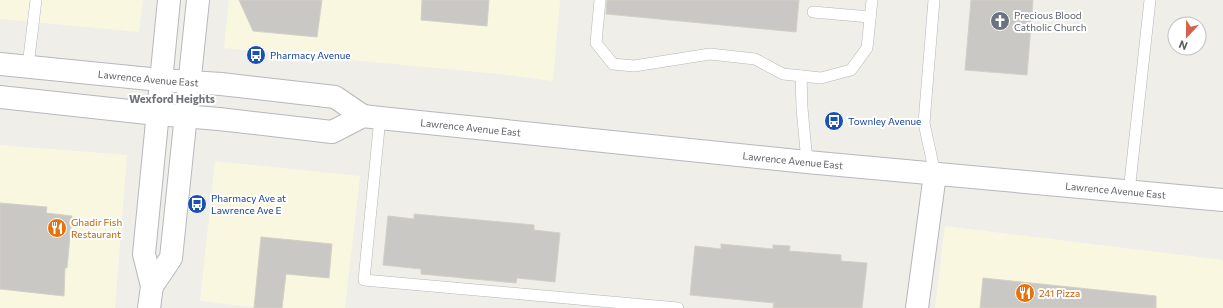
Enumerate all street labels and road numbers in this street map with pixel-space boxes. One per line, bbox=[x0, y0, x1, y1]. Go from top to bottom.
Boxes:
street label: Lawrence Avenue East bbox=[97, 68, 199, 89]
street label: Lawrence Avenue East bbox=[420, 116, 521, 138]
street label: Lawrence Avenue East bbox=[742, 149, 844, 171]
street label: Lawrence Avenue East bbox=[1065, 180, 1166, 201]

